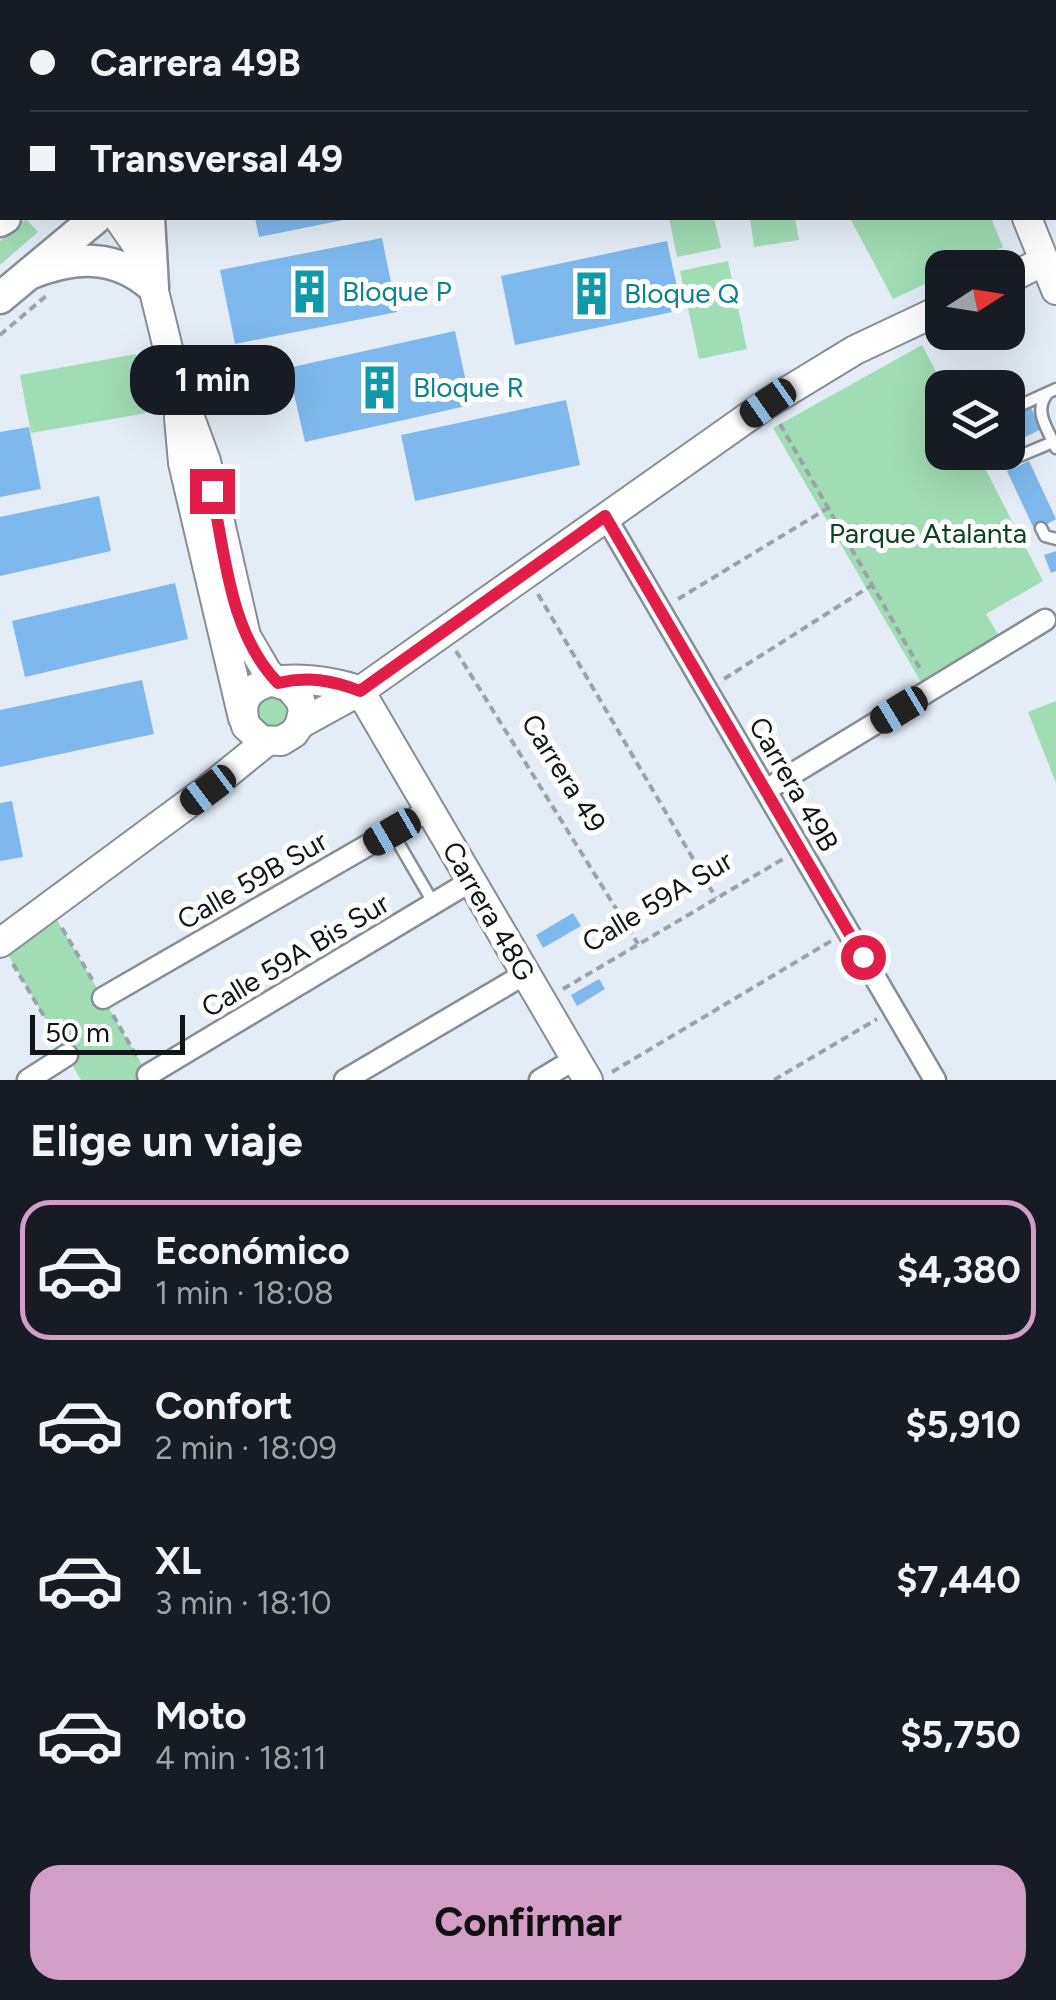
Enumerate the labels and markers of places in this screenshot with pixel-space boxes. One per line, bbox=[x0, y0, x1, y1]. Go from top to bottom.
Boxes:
building icon: Bloque P bbox=[285, 267, 333, 315]
building icon: Bloque Q bbox=[567, 269, 615, 317]
place label: Bloque P bbox=[342, 274, 452, 308]
place label: Bloque Q bbox=[624, 276, 739, 310]
building icon: Bloque R bbox=[356, 363, 404, 411]
place label: Bloque R bbox=[413, 370, 524, 404]

